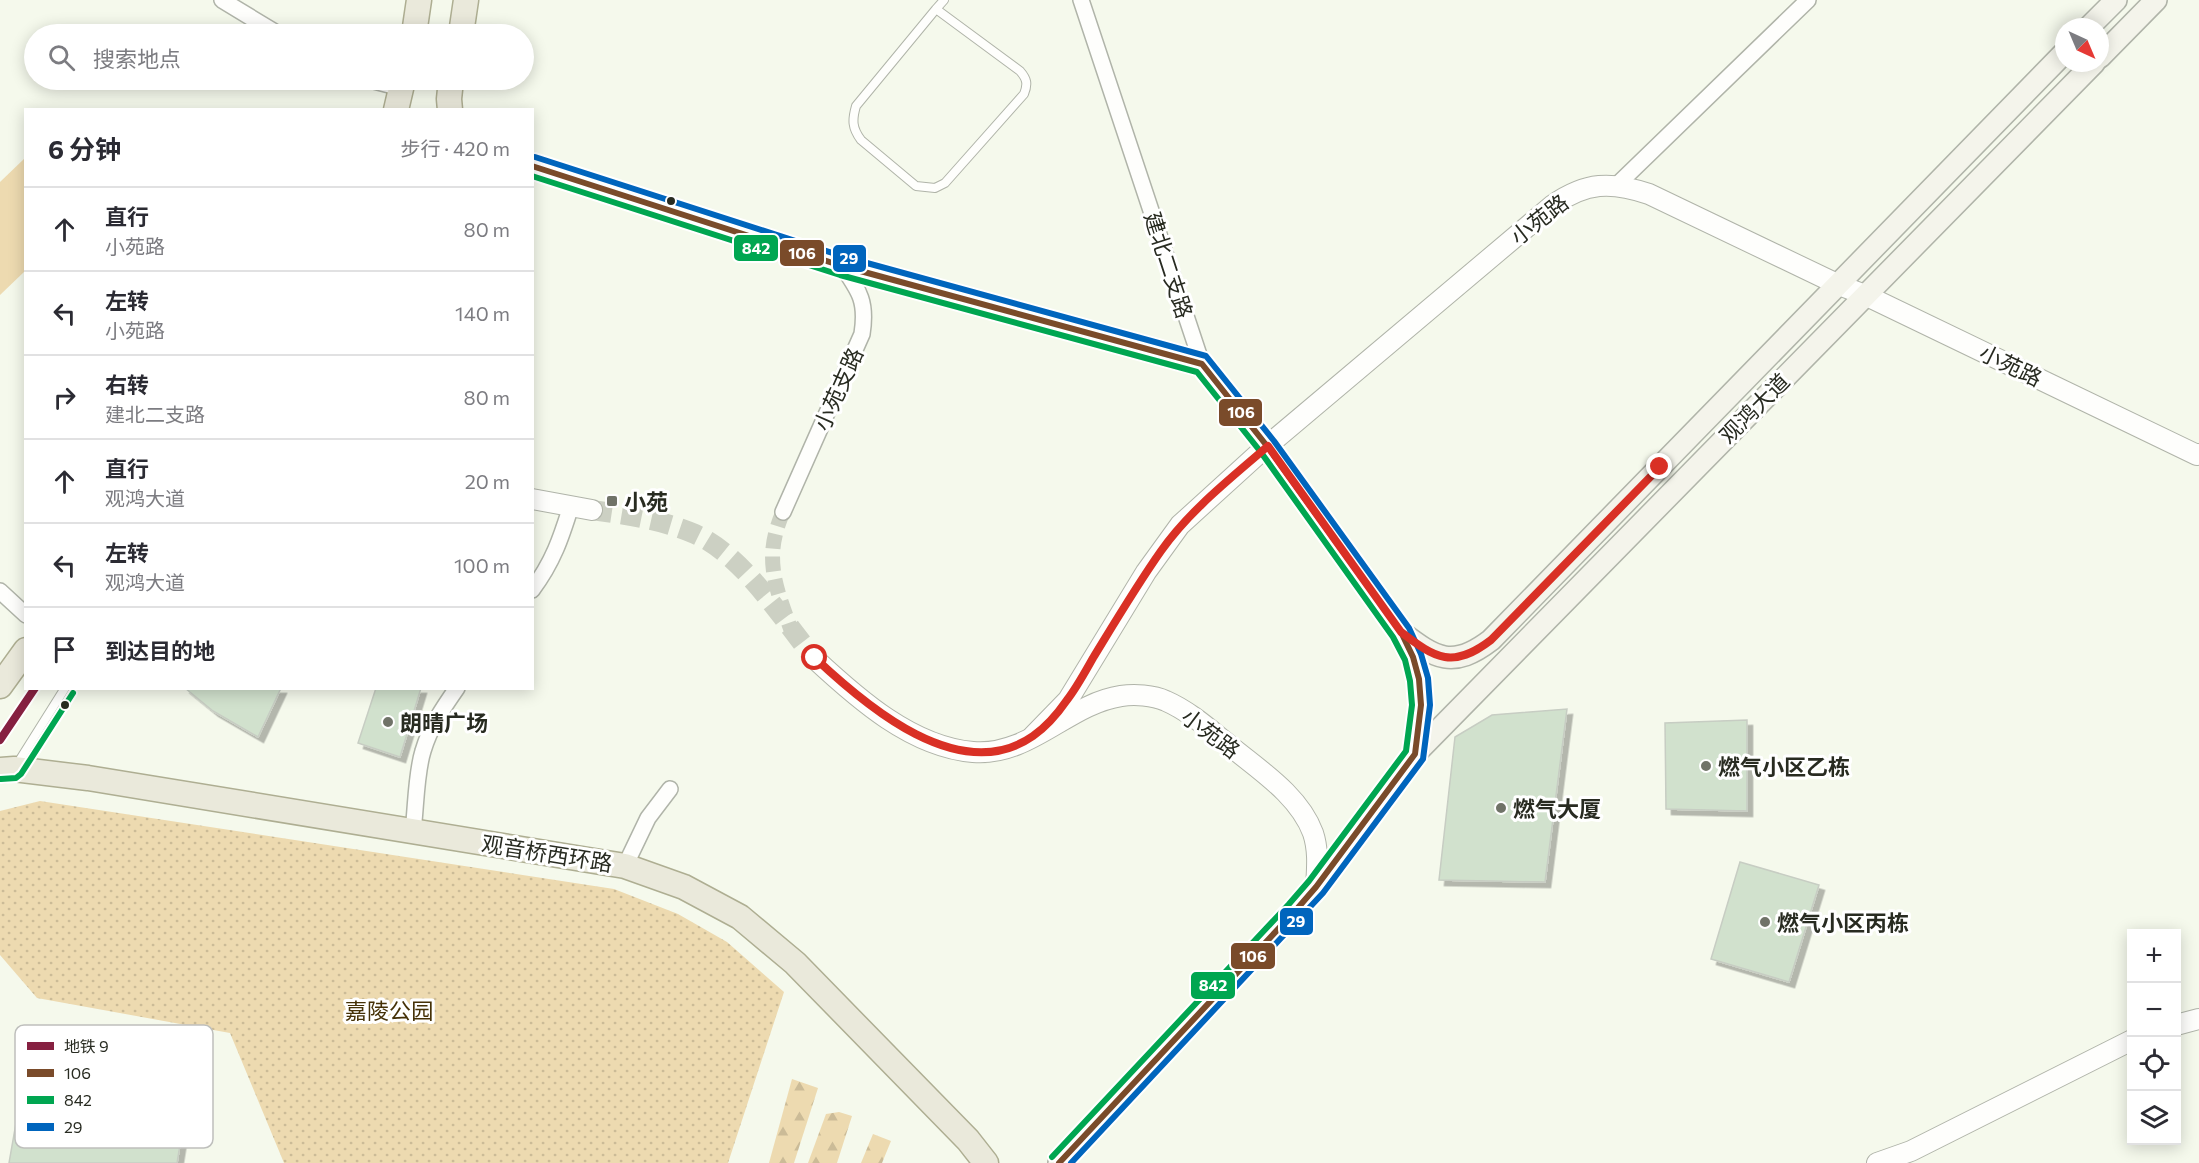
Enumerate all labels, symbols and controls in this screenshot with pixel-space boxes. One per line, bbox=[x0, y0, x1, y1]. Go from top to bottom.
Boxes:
north arrow bbox=[2055, 18, 2109, 72]
search box bbox=[24, 24, 534, 90]
icon: search bbox=[45, 41, 78, 74]
text: 搜索地点 bbox=[93, 45, 181, 72]
text: 6 分钟 bbox=[48, 133, 121, 164]
text: 步行 · 420 m bbox=[401, 136, 510, 160]
street label: 小苑路 bbox=[1505, 188, 1573, 250]
unlabelled marker bbox=[665, 195, 677, 207]
text: 直行 bbox=[105, 203, 149, 230]
street label: 建北二支路 bbox=[1139, 209, 1199, 321]
icon: ahead bbox=[48, 213, 81, 246]
text: 80 m bbox=[464, 217, 510, 241]
text: 小苑路 bbox=[105, 234, 165, 258]
line badge: 842 bbox=[733, 234, 779, 262]
text: 842 bbox=[742, 238, 770, 257]
line badge: 106 bbox=[779, 239, 825, 267]
text: 106 bbox=[788, 243, 816, 262]
line badge: 29 bbox=[832, 244, 867, 273]
text: 29 bbox=[840, 248, 859, 267]
text: 左转 bbox=[105, 287, 149, 314]
icon: left bbox=[48, 297, 81, 330]
text: 140 m bbox=[455, 301, 510, 325]
text: 小苑路 bbox=[105, 318, 165, 342]
street label: 小苑路 bbox=[1975, 338, 2047, 392]
street label: 小苑支路 bbox=[808, 343, 868, 435]
street label: 观鸿大道 bbox=[1713, 367, 1795, 449]
text: 右转 bbox=[105, 371, 149, 398]
icon: right bbox=[48, 381, 81, 414]
text: 80 m bbox=[464, 385, 510, 409]
line badge: 106 bbox=[1218, 398, 1263, 427]
text: 建北二支路 bbox=[105, 402, 205, 426]
text: 106 bbox=[1227, 402, 1255, 421]
route end bbox=[1646, 453, 1672, 479]
text: 直行 bbox=[105, 455, 149, 482]
icon: ahead bbox=[48, 465, 81, 498]
text: 20 m bbox=[465, 469, 510, 493]
text: 观鸿大道 bbox=[105, 486, 185, 510]
place label: 小苑 bbox=[624, 488, 668, 515]
marker: 小苑 bbox=[605, 494, 619, 508]
text: 左转 bbox=[105, 539, 149, 566]
icon: left bbox=[48, 549, 81, 582]
text: 100 m bbox=[454, 553, 510, 577]
text: 观鸿大道 bbox=[105, 570, 185, 594]
icon: arrive bbox=[48, 633, 81, 666]
text: 到达目的地 bbox=[105, 637, 215, 664]
route start bbox=[801, 644, 827, 670]
unlabelled marker bbox=[59, 699, 71, 711]
street label: 小苑路 bbox=[1177, 702, 1245, 764]
place label: 朗晴广场 bbox=[400, 709, 488, 736]
marker: 朗晴广场 bbox=[381, 715, 395, 729]
place label: 燃气小区乙栋 bbox=[1718, 753, 1850, 780]
marker: 燃气小区乙栋 bbox=[1699, 759, 1713, 773]
place label: 燃气大厦 bbox=[1513, 795, 1601, 822]
marker: 燃气大厦 bbox=[1494, 801, 1508, 815]
street label: 观音桥西环路 bbox=[480, 829, 614, 877]
line badge: 29 bbox=[1279, 907, 1314, 936]
place label: 燃气小区丙栋 bbox=[1777, 909, 1909, 936]
text: 29 bbox=[1287, 911, 1306, 930]
marker: 燃气小区丙栋 bbox=[1758, 915, 1772, 929]
map controls bbox=[2127, 929, 2181, 1145]
button: + bbox=[2127, 929, 2181, 983]
line badge: 106 bbox=[1230, 942, 1276, 970]
text: 106 bbox=[1239, 946, 1267, 965]
line badge: 842 bbox=[1190, 971, 1236, 1000]
text: 842 bbox=[1199, 975, 1227, 994]
button: − bbox=[2127, 983, 2181, 1037]
park label: 嘉陵公园 bbox=[345, 997, 433, 1024]
legend bbox=[15, 1025, 213, 1148]
text: 地铁 9 bbox=[64, 1036, 109, 1055]
button: locate bbox=[2127, 1037, 2181, 1091]
text: 106 bbox=[64, 1063, 91, 1082]
text: 842 bbox=[64, 1090, 92, 1109]
button: layers bbox=[2127, 1091, 2181, 1145]
text: 29 bbox=[64, 1117, 83, 1136]

